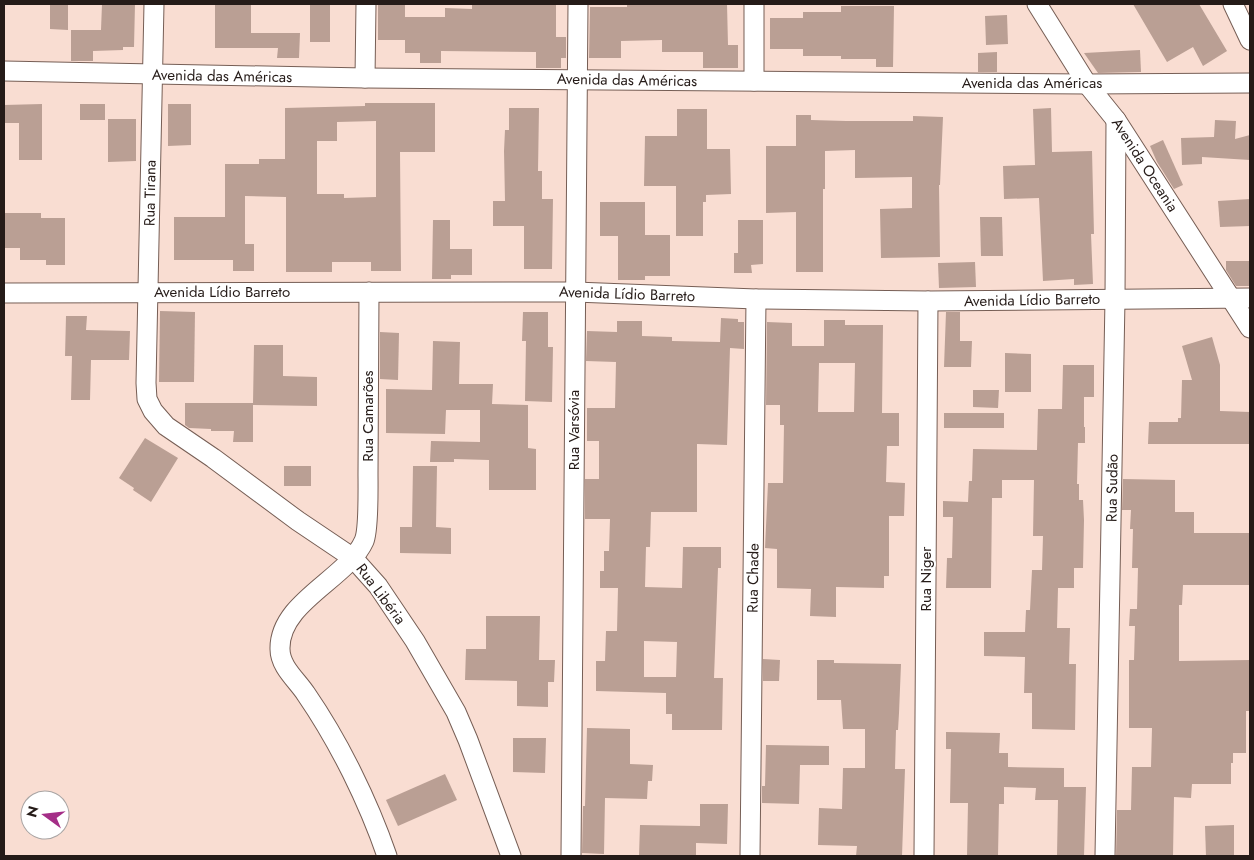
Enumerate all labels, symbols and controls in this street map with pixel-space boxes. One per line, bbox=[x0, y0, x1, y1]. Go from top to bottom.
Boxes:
street label: Avenida das Américas bbox=[152, 64, 292, 88]
street label: Avenida das Américas bbox=[557, 68, 697, 92]
street label: Avenida das Américas bbox=[962, 72, 1102, 94]
street label: Avenida Oceania bbox=[1106, 114, 1184, 216]
street label: Rua Tirana bbox=[138, 160, 162, 226]
street label: Avenida Lídio Barreto bbox=[154, 281, 290, 303]
street label: Avenida Lídio Barreto bbox=[559, 281, 695, 307]
street label: Avenida Lídio Barreto bbox=[964, 288, 1100, 312]
street label: Rua Camarões bbox=[357, 370, 379, 462]
street label: Rua Varsóvia bbox=[563, 390, 585, 470]
street label: Rua Sudão bbox=[1100, 454, 1124, 522]
street label: Rua Chade bbox=[741, 543, 765, 613]
street label: Rua Niger bbox=[915, 546, 937, 611]
street label: Rua Libéria bbox=[351, 559, 411, 629]
north arrow bbox=[20, 790, 70, 840]
text: N bbox=[21, 804, 44, 820]

